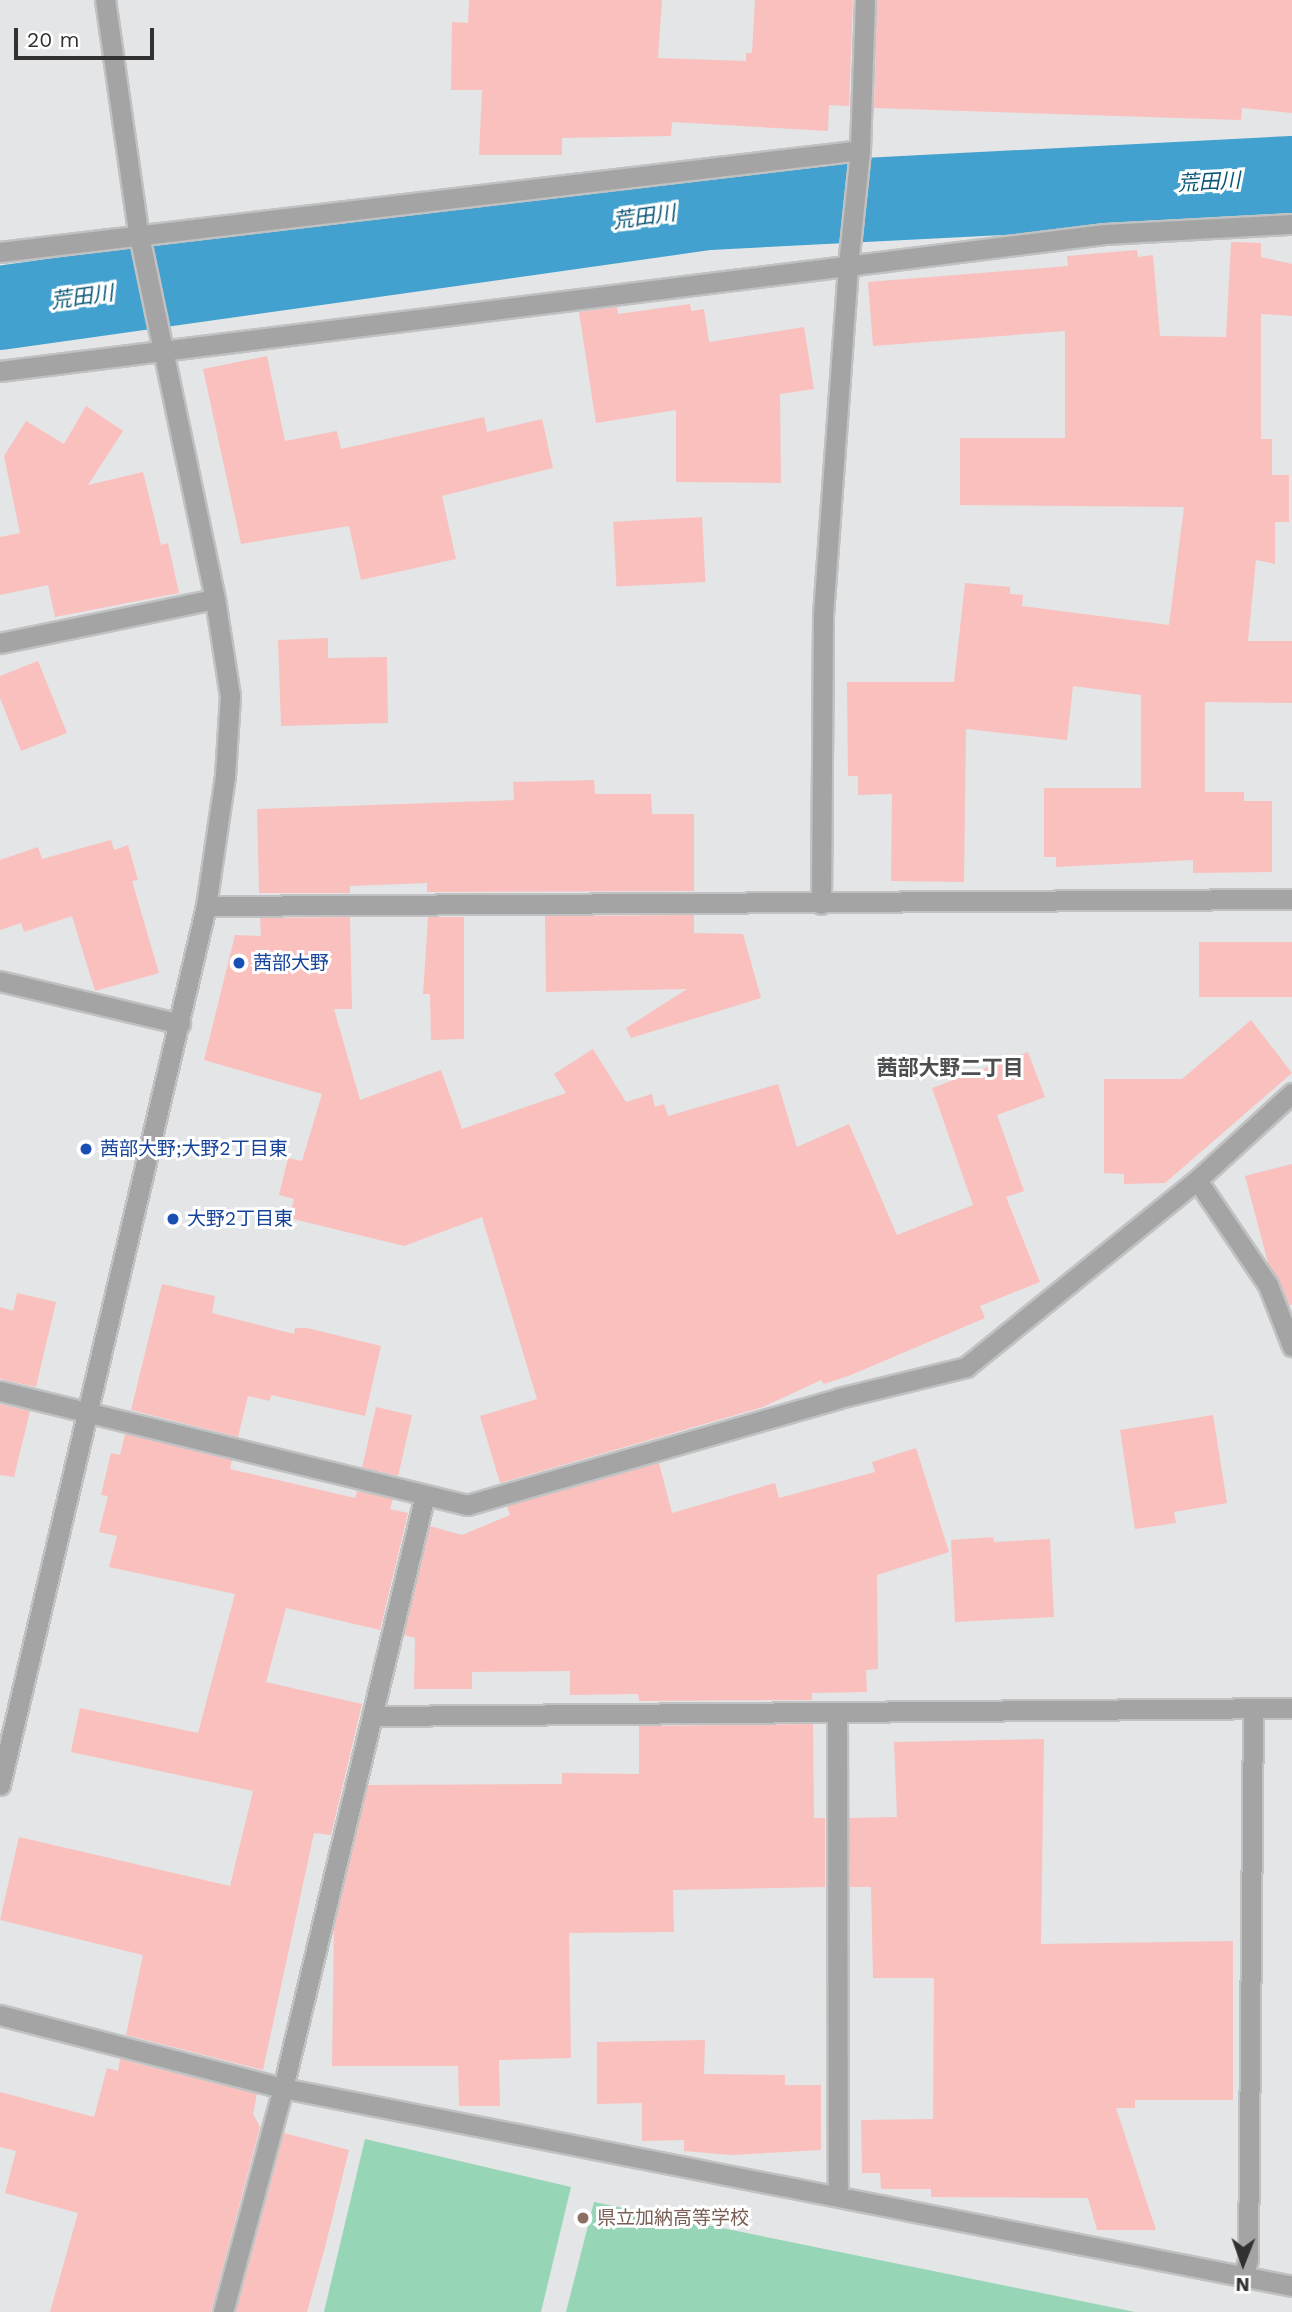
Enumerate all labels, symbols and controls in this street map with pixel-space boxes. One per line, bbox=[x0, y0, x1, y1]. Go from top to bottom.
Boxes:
scale bar bbox=[18, 14, 158, 58]
text: 20 m bbox=[27, 27, 79, 52]
water label: 荒田川 bbox=[1177, 168, 1241, 196]
water label: 荒田川 bbox=[611, 200, 677, 234]
water label: 荒田川 bbox=[49, 280, 115, 314]
place label: 茜部大野 bbox=[253, 952, 329, 974]
marker: 茜部大野 bbox=[231, 955, 247, 971]
district label: 茜部大野二丁目 bbox=[877, 1055, 1023, 1081]
place label: 茜部大野;大野2丁目東 bbox=[100, 1138, 288, 1160]
marker: 茜部大野;大野2丁目東 bbox=[78, 1141, 94, 1157]
place label: 大野2丁目東 bbox=[187, 1208, 293, 1230]
marker: 大野2丁目東 bbox=[165, 1211, 181, 1227]
place label: 県立加納高等学校 bbox=[597, 2207, 749, 2229]
marker: 県立加納高等学校 bbox=[575, 2210, 591, 2226]
north arrow bbox=[1208, 2228, 1278, 2298]
text: N bbox=[1235, 2273, 1250, 2296]

